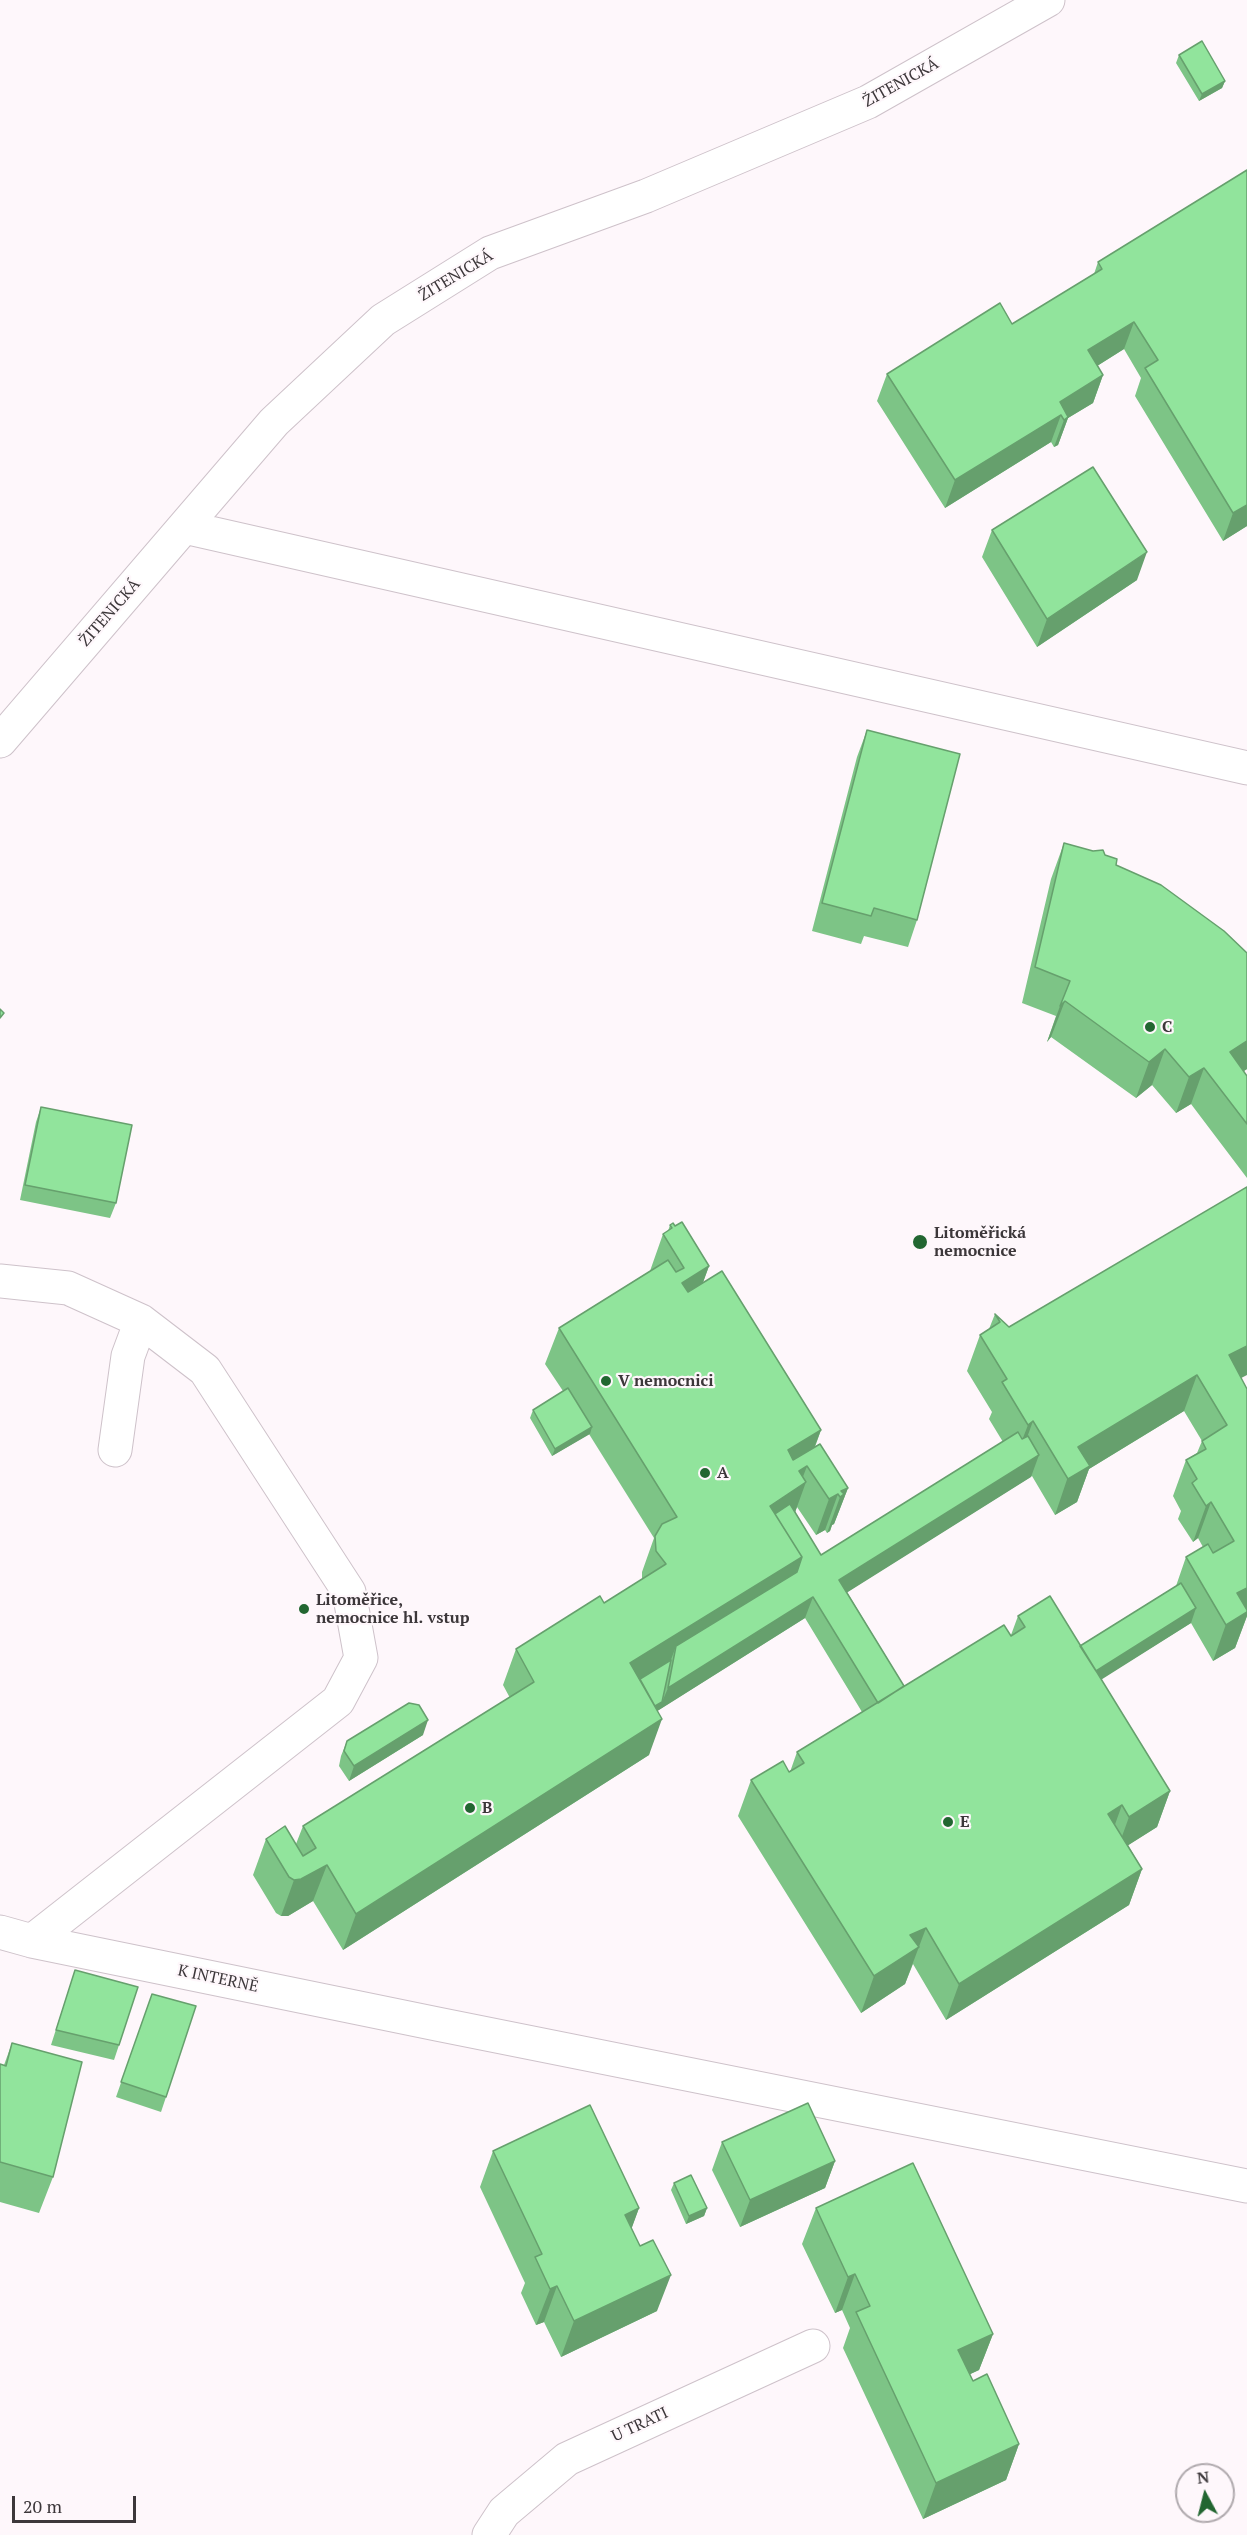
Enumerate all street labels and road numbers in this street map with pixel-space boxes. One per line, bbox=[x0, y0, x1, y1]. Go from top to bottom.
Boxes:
street label: ŽITENICKÁ bbox=[860, 54, 942, 112]
street label: ŽITENICKÁ bbox=[415, 246, 497, 306]
street label: ŽITENICKÁ bbox=[75, 575, 145, 651]
street label: K INTERNĚ bbox=[176, 1961, 260, 1997]
street label: U TRATI bbox=[609, 2404, 671, 2446]

